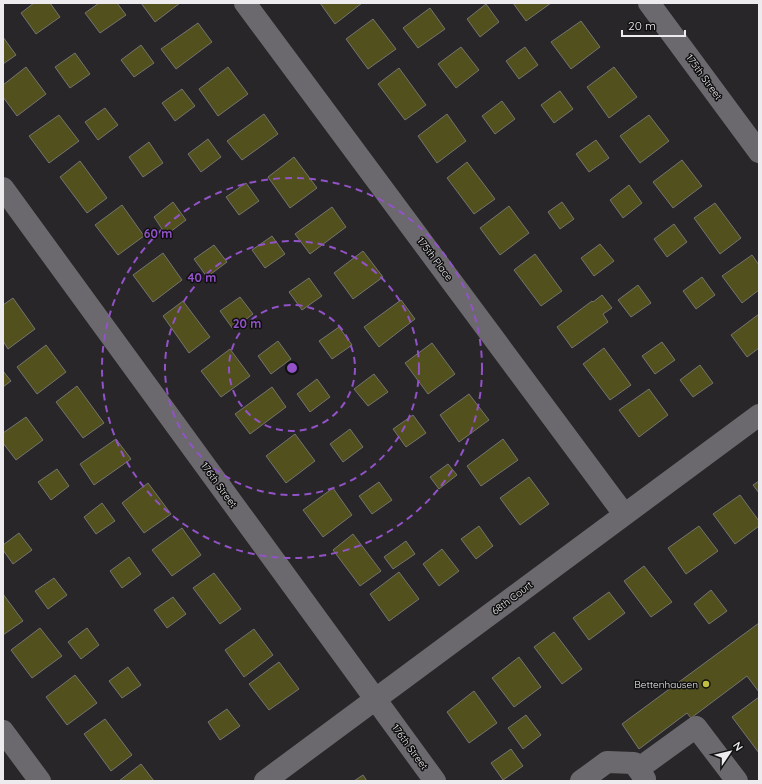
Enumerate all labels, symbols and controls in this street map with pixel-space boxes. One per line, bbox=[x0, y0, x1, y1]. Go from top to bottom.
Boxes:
scale bar bbox=[622, 12, 685, 38]
text: 20 m bbox=[628, 18, 656, 33]
street label: 175th Street bbox=[683, 52, 725, 103]
text: 60 m bbox=[144, 226, 172, 241]
street label: 175th Place bbox=[414, 235, 456, 284]
text: 40 m bbox=[188, 270, 216, 285]
text: 20 m bbox=[233, 316, 261, 331]
centre of rings bbox=[285, 361, 299, 375]
street label: 176th Street bbox=[198, 460, 240, 511]
street label: 68th Court bbox=[489, 578, 536, 618]
place label: Bettenhausen bbox=[634, 678, 698, 691]
marker: Bettenhausen bbox=[701, 679, 711, 689]
street label: 176th Street bbox=[389, 722, 431, 773]
north arrow bbox=[710, 732, 750, 772]
text: N bbox=[730, 739, 746, 754]

